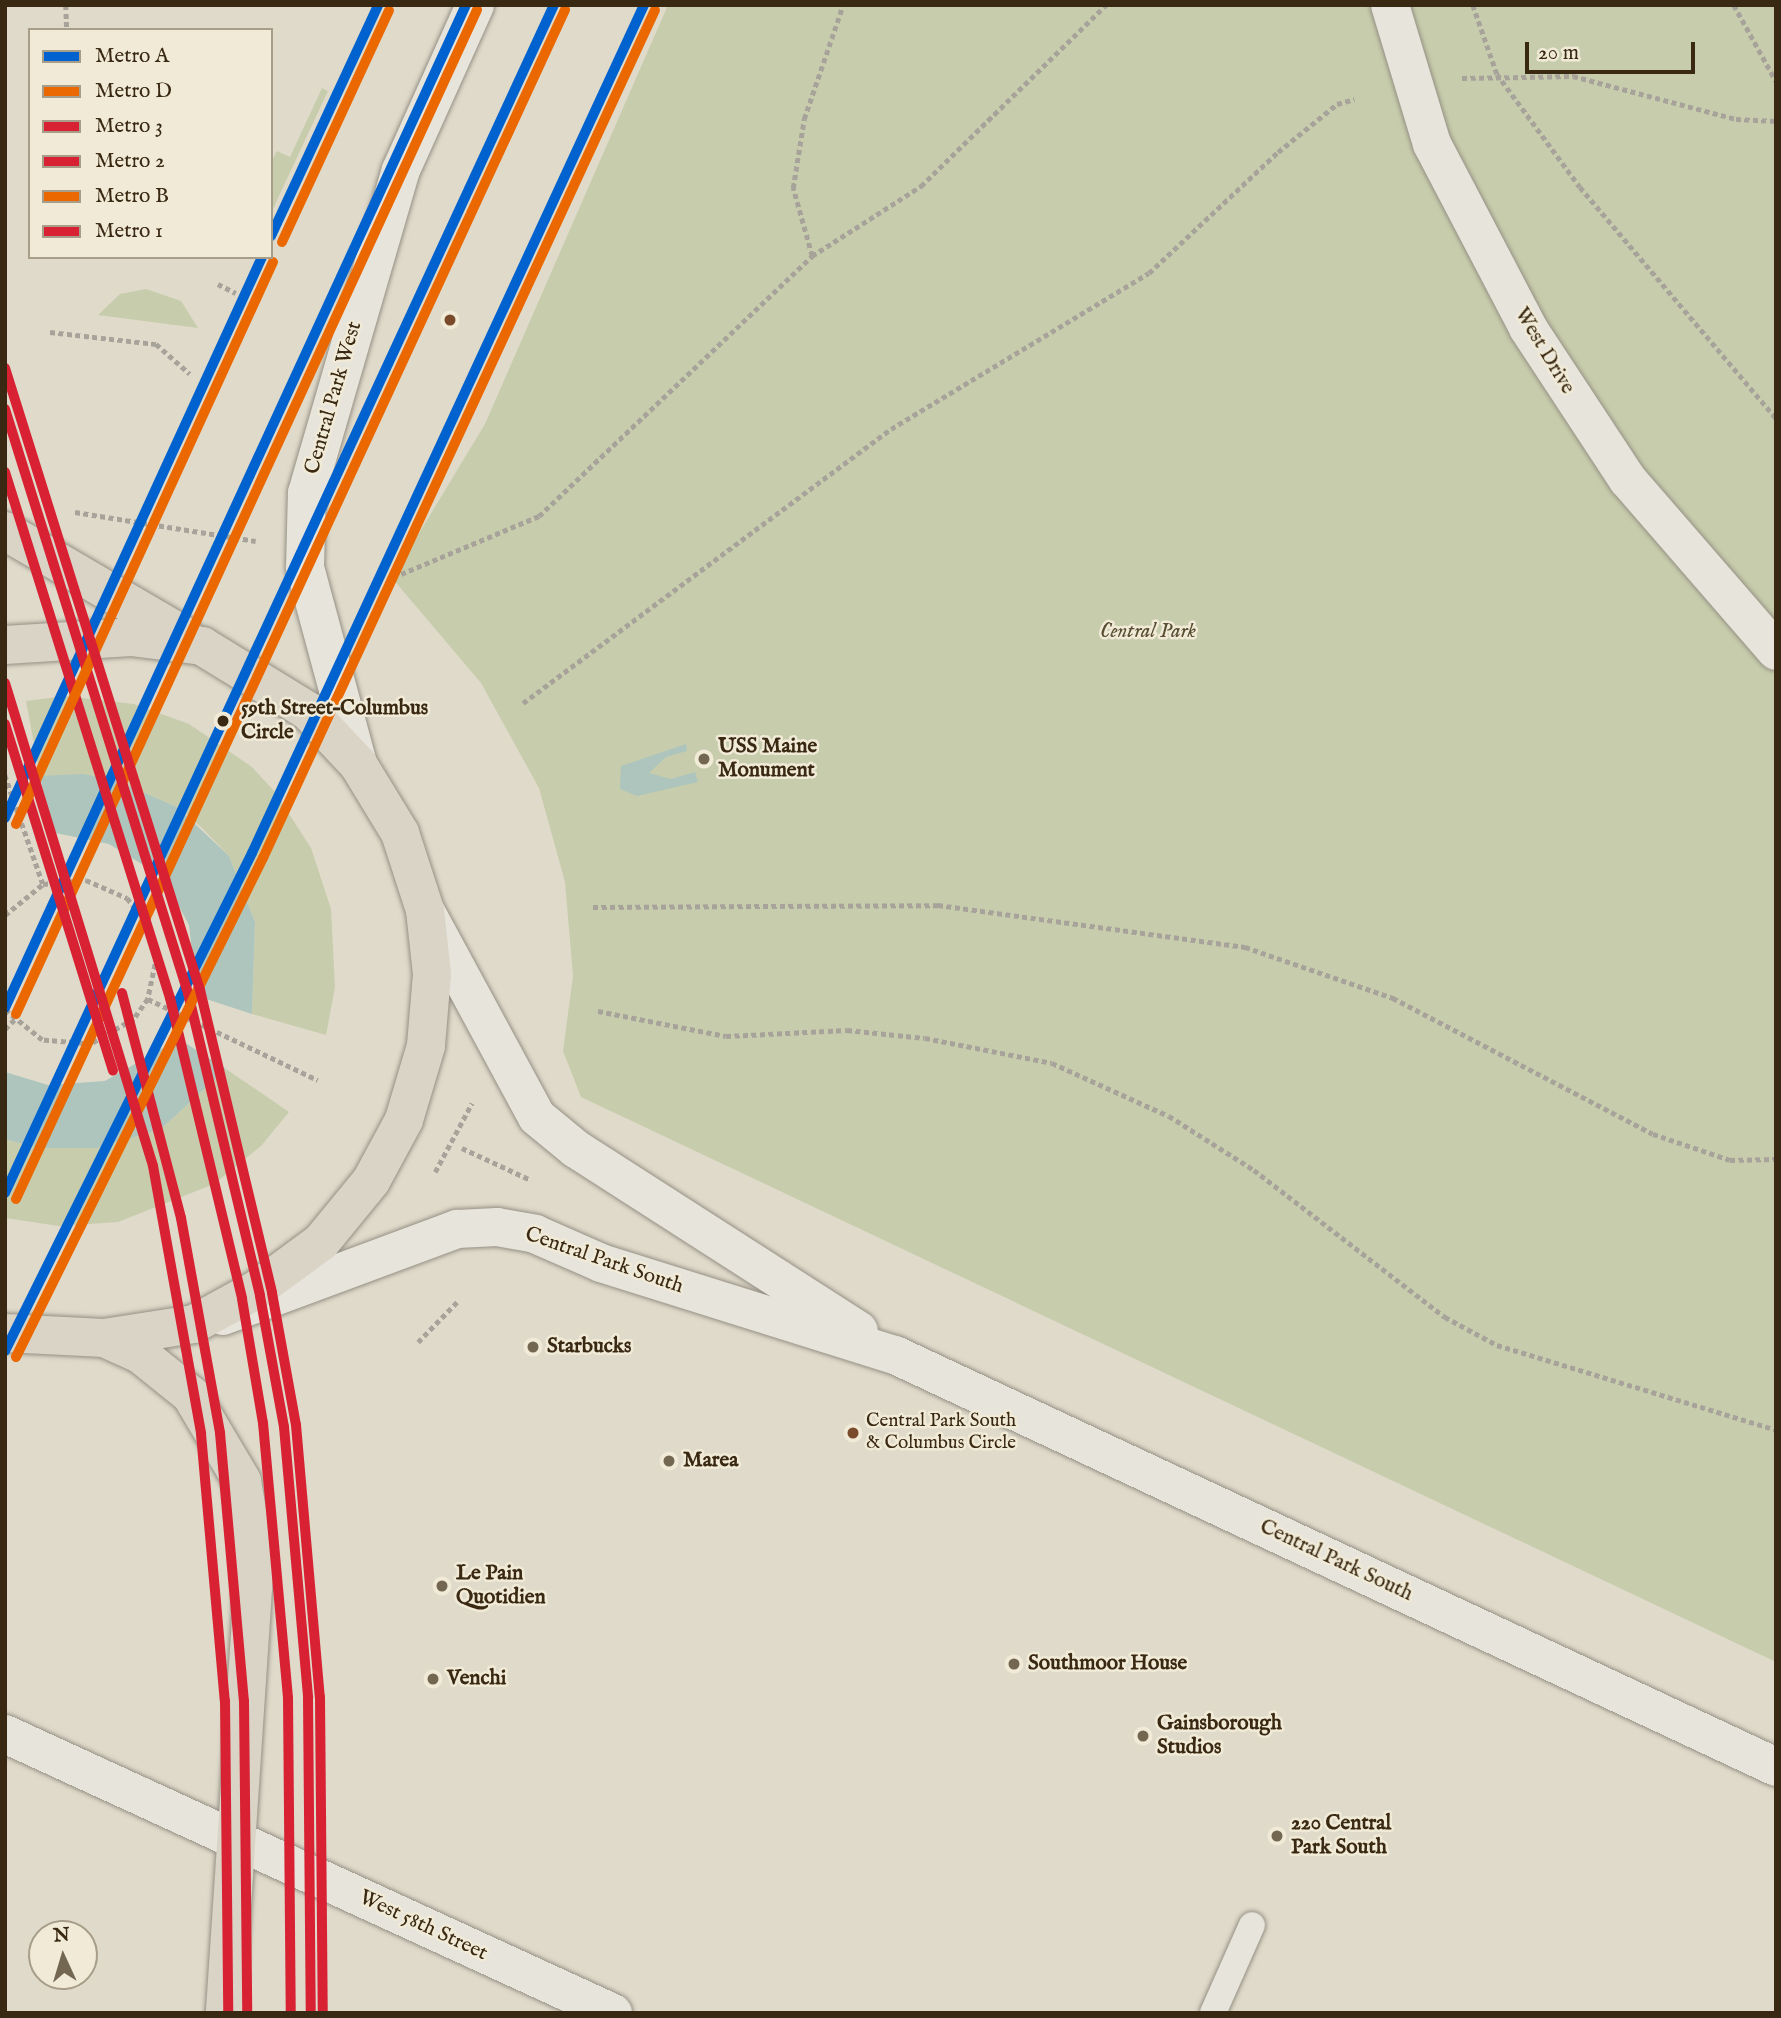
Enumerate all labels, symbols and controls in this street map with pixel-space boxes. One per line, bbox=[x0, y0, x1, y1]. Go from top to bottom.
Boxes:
legend bbox=[28, 28, 273, 259]
scale bar bbox=[1529, 28, 1699, 72]
text: 20 m bbox=[1538, 40, 1579, 67]
text: Metro A bbox=[95, 43, 169, 70]
text: Metro D bbox=[95, 78, 172, 105]
text: Metro 3 bbox=[95, 113, 163, 140]
text: Metro 2 bbox=[95, 148, 165, 175]
text: Metro B bbox=[95, 183, 169, 210]
text: Metro 1 bbox=[95, 218, 163, 245]
street label: West Drive bbox=[1508, 303, 1580, 399]
unlabelled marker bbox=[443, 313, 457, 327]
street label: Central Park West bbox=[300, 319, 368, 477]
park label: Central Park bbox=[1100, 619, 1196, 645]
place label: 59th Street–Columbus Circle bbox=[241, 696, 428, 746]
marker: 59th Street–Columbus Circle bbox=[212, 710, 234, 732]
place label: USS Maine Monument bbox=[718, 734, 817, 784]
marker: USS Maine Monument bbox=[696, 751, 712, 767]
street label: Central Park South bbox=[521, 1222, 687, 1300]
place label: Starbucks bbox=[547, 1334, 631, 1360]
marker: Starbucks bbox=[525, 1339, 541, 1355]
place label: Central Park South & Columbus Circle bbox=[866, 1411, 1016, 1455]
marker: Central Park South & Columbus Circle bbox=[846, 1426, 860, 1440]
place label: Marea bbox=[683, 1448, 738, 1474]
marker: Marea bbox=[661, 1453, 677, 1469]
street label: Central Park South bbox=[1255, 1515, 1417, 1607]
place label: Le Pain Quotidien bbox=[456, 1561, 546, 1611]
marker: Le Pain Quotidien bbox=[434, 1578, 450, 1594]
place label: Southmoor House bbox=[1028, 1651, 1187, 1677]
marker: Southmoor House bbox=[1006, 1656, 1022, 1672]
place label: Venchi bbox=[447, 1666, 506, 1692]
marker: Venchi bbox=[425, 1671, 441, 1687]
place label: Gainsborough Studios bbox=[1157, 1711, 1282, 1761]
marker: Gainsborough Studios bbox=[1135, 1728, 1151, 1744]
place label: 220 Central Park South bbox=[1291, 1811, 1391, 1861]
marker: 220 Central Park South bbox=[1269, 1828, 1285, 1844]
street label: West 58th Street bbox=[355, 1885, 491, 1967]
north arrow bbox=[28, 1920, 98, 1990]
text: N bbox=[53, 1924, 71, 1949]

